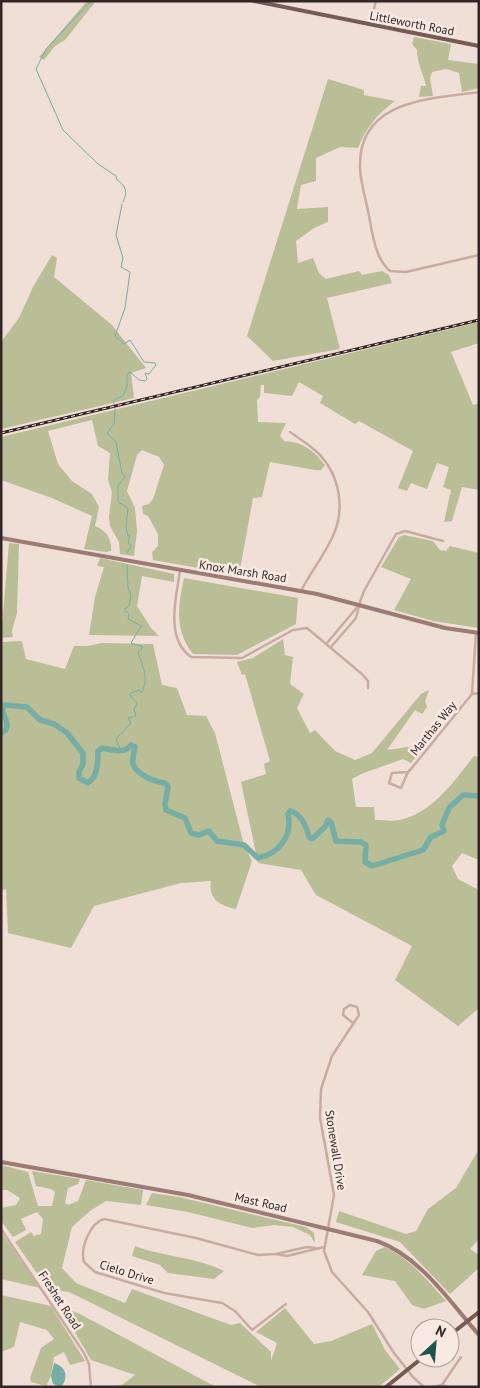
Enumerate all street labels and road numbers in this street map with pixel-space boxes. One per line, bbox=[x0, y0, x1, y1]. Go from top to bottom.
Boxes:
street label: Littleworth Road bbox=[368, 7, 456, 39]
street label: Knox Marsh Road bbox=[198, 557, 288, 585]
street label: Marthas Way bbox=[407, 698, 460, 758]
street label: Stonewall Drive bbox=[322, 1109, 350, 1191]
street label: Mast Road bbox=[233, 1189, 289, 1215]
street label: Cielo Drive bbox=[98, 1257, 156, 1287]
street label: Freshet Road bbox=[36, 1268, 84, 1332]

